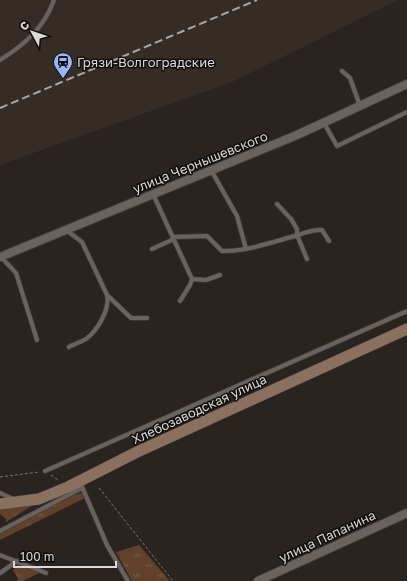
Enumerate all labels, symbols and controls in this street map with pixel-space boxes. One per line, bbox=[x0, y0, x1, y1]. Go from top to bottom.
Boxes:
north arrow bbox=[12, 12, 52, 52]
text: С bbox=[16, 18, 32, 32]
station icon: Грязи-Волгоградские bbox=[52, 51, 74, 79]
place label: Грязи-Волгоградские bbox=[77, 54, 215, 70]
street label: улица Чернышевского bbox=[130, 128, 270, 196]
street label: Хлебозаводская улица bbox=[129, 371, 269, 447]
street label: улица Папанина bbox=[276, 507, 378, 565]
scale bar bbox=[14, 543, 116, 569]
text: 100 m bbox=[20, 549, 54, 564]

